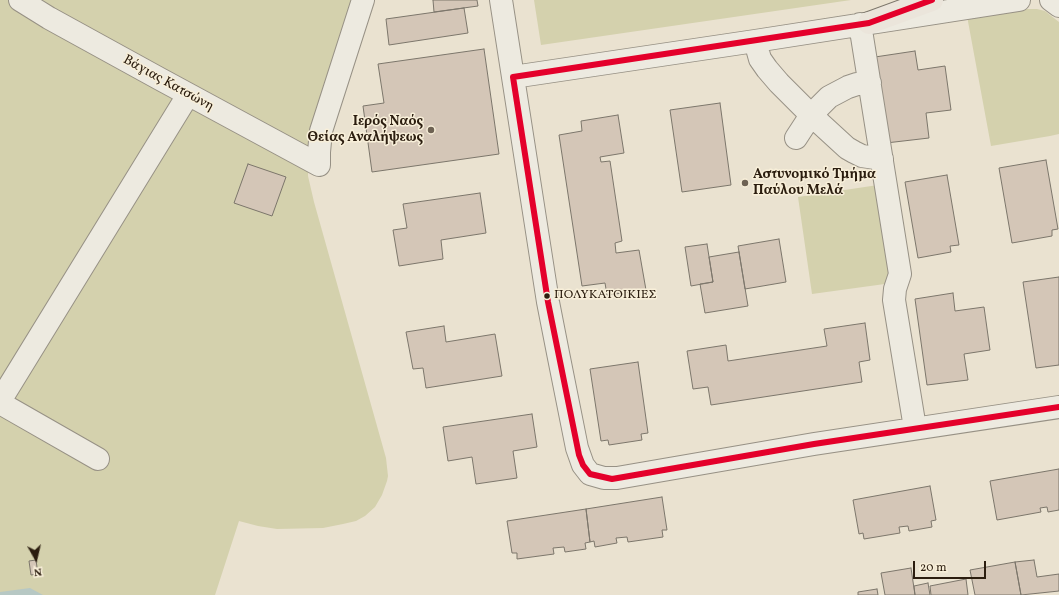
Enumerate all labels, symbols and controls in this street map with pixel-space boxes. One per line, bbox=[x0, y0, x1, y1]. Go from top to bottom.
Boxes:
street label: Βάγιας Κατσώνη bbox=[120, 52, 216, 116]
place label: Ιερός Ναός Θείας Αναλήψεως bbox=[307, 114, 423, 146]
marker: Ιερός Ναός Θείας Αναλήψεως bbox=[426, 125, 436, 135]
place label: Αστυνομικό Τμήμα Παύλου Μελά bbox=[753, 167, 876, 200]
marker: Αστυνομικό Τμήμα Παύλου Μελά bbox=[740, 178, 750, 188]
place label: ΠΟΛΥΚΑΤΟΙΚΙΕΣ bbox=[554, 288, 656, 304]
marker: ΠΟΛΥΚΑΤΟΙΚΙΕΣ bbox=[542, 291, 552, 301]
north arrow bbox=[16, 539, 56, 579]
scale bar bbox=[915, 553, 988, 579]
text: 20 m bbox=[920, 560, 947, 576]
text: N bbox=[33, 563, 43, 579]

